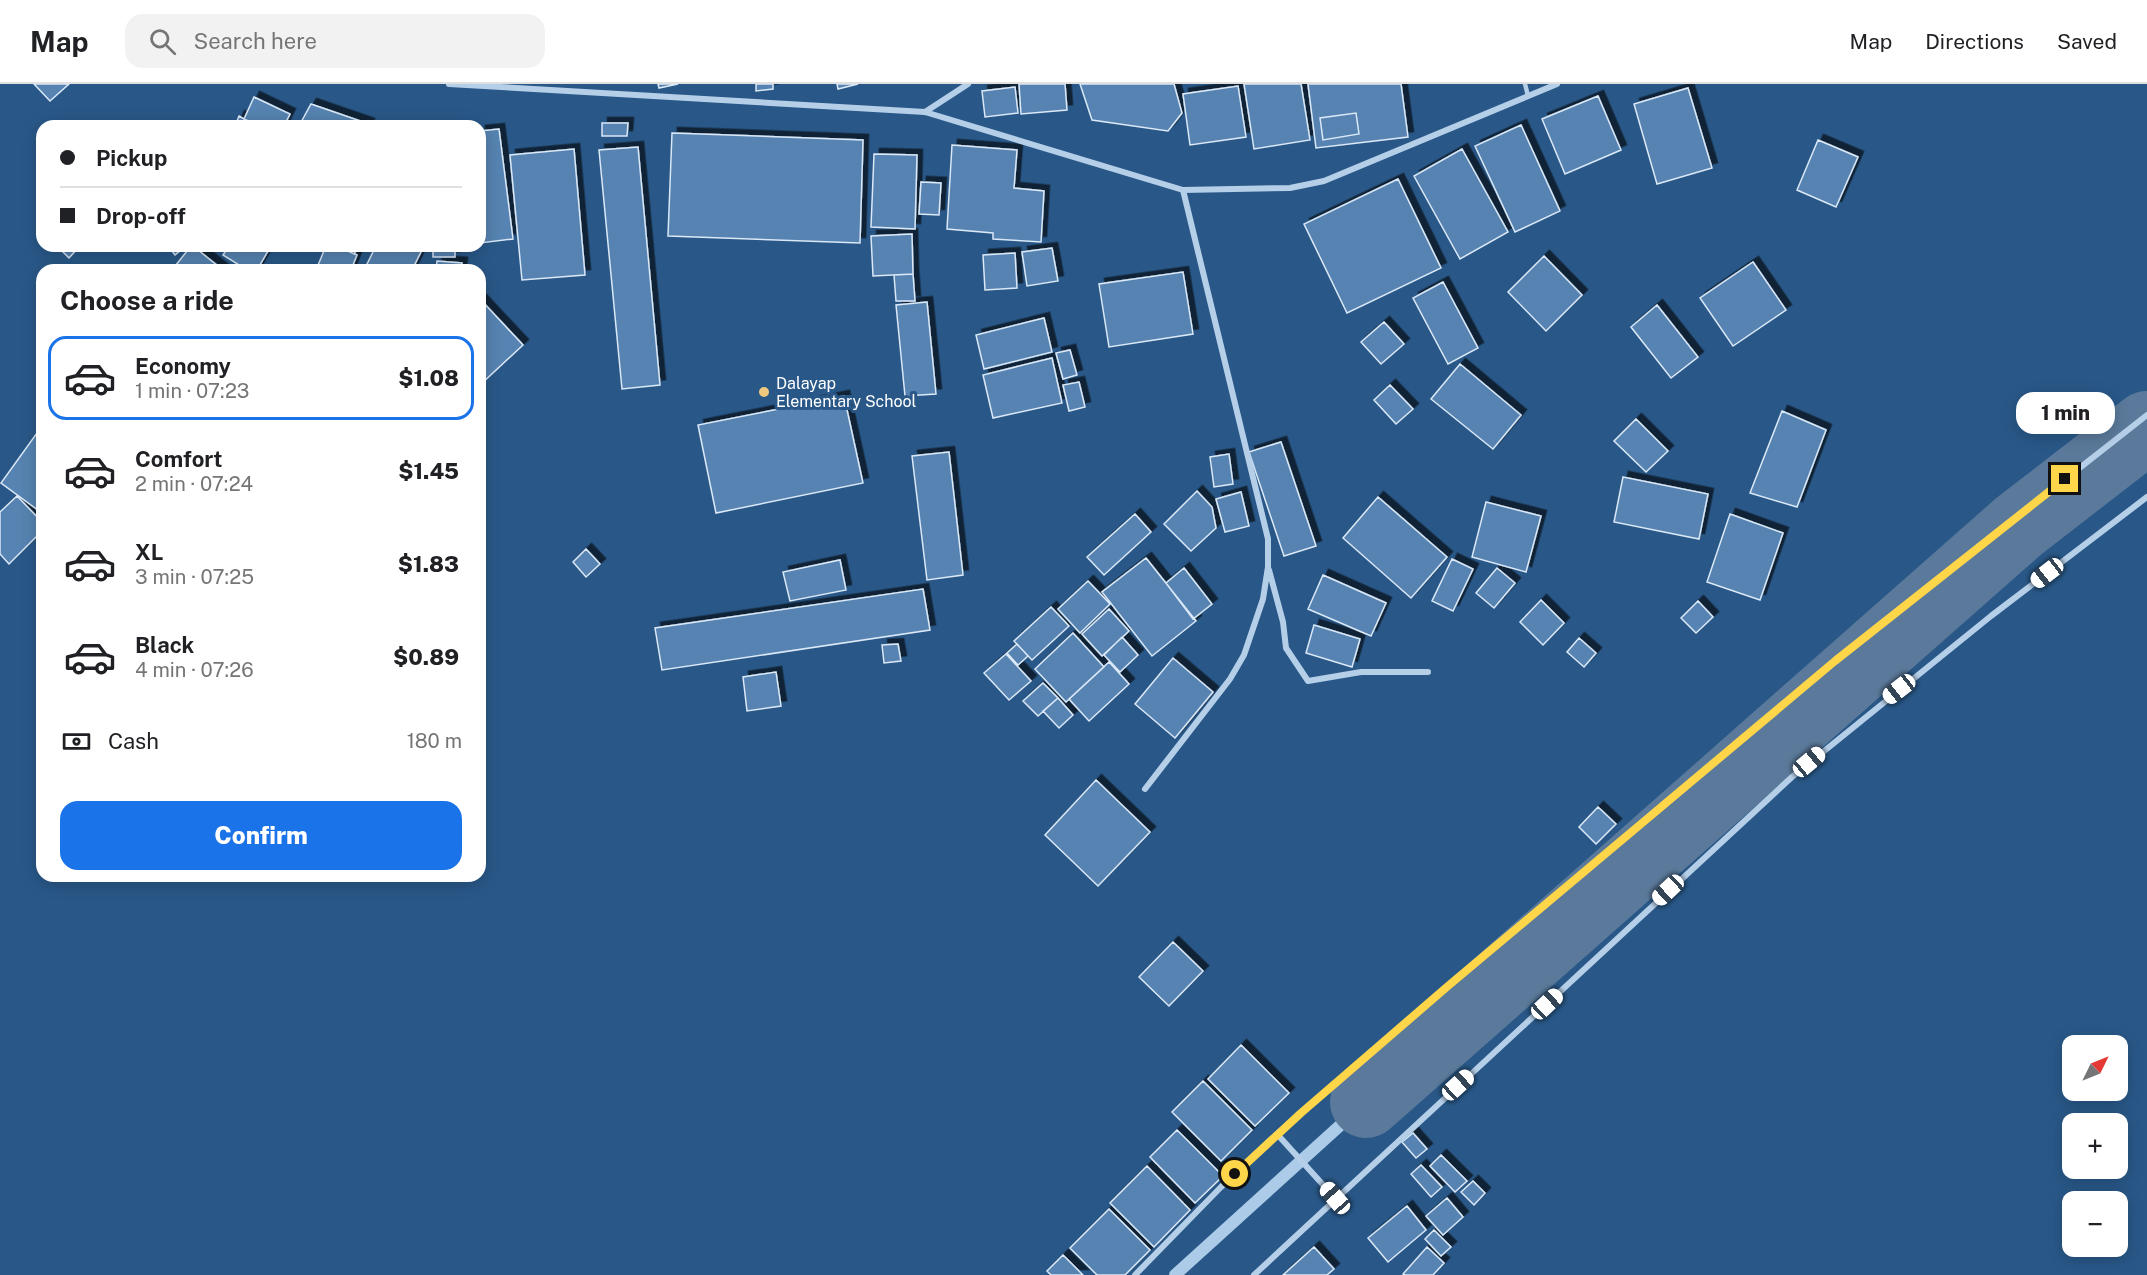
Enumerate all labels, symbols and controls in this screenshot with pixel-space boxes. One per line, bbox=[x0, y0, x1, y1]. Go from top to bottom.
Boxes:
search box bbox=[125, 14, 545, 68]
text: Map bbox=[30, 25, 89, 58]
icon: search bbox=[146, 25, 179, 58]
text: Search here bbox=[194, 28, 317, 54]
text: Map bbox=[1850, 29, 1892, 54]
text: Directions bbox=[1925, 29, 2024, 54]
text: Saved bbox=[2057, 29, 2117, 54]
text: Pickup bbox=[96, 145, 167, 171]
text: Drop-off bbox=[96, 203, 186, 229]
text: Choose a ride bbox=[60, 284, 234, 316]
icon: car bbox=[63, 351, 117, 405]
text: Economy bbox=[135, 353, 231, 379]
text: $1.08 bbox=[398, 365, 459, 391]
place label: Dalayap Elementary School bbox=[776, 374, 917, 411]
text: 1 min · 07:23 bbox=[135, 379, 249, 403]
marker: Dalayap Elementary School bbox=[757, 385, 771, 399]
callout: 1 min bbox=[2016, 392, 2114, 434]
text: 1 min bbox=[2041, 401, 2090, 425]
icon: car bbox=[63, 444, 117, 498]
text: Comfort bbox=[135, 446, 222, 472]
text: $1.45 bbox=[398, 458, 459, 484]
route end bbox=[2051, 465, 2078, 492]
text: 2 min · 07:24 bbox=[135, 472, 253, 496]
icon: car bbox=[63, 537, 117, 591]
text: XL bbox=[135, 539, 163, 565]
text: $1.83 bbox=[398, 551, 459, 577]
car bbox=[2027, 555, 2067, 591]
text: 3 min · 07:25 bbox=[135, 565, 254, 589]
icon: car bbox=[63, 630, 117, 684]
text: Black bbox=[135, 632, 194, 658]
text: $0.89 bbox=[393, 644, 459, 670]
text: 4 min · 07:26 bbox=[135, 658, 254, 682]
car bbox=[1879, 671, 1919, 707]
icon: cash bbox=[60, 725, 93, 758]
text: Cash bbox=[108, 728, 159, 754]
text: 180 m bbox=[407, 729, 462, 753]
car bbox=[1789, 744, 1829, 780]
button: Confirm bbox=[60, 801, 462, 870]
car bbox=[1649, 871, 1687, 909]
car bbox=[1528, 985, 1566, 1023]
north arrow bbox=[2062, 1035, 2128, 1101]
map controls bbox=[2062, 1035, 2128, 1257]
car bbox=[1439, 1066, 1477, 1104]
button: + bbox=[2062, 1113, 2128, 1179]
route start bbox=[1221, 1160, 1248, 1187]
car bbox=[1316, 1179, 1354, 1217]
button: − bbox=[2062, 1191, 2128, 1257]

